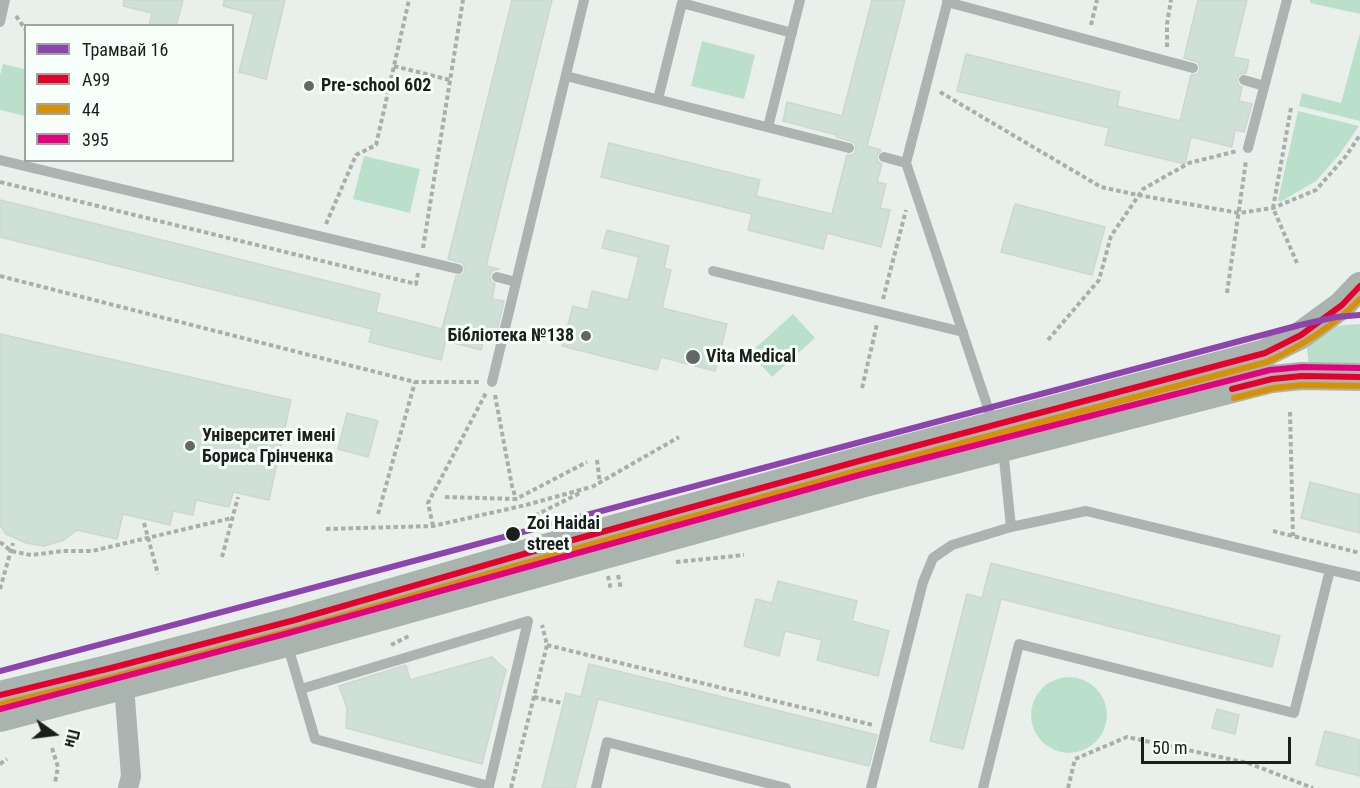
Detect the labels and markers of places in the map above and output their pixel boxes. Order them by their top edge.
place label: Pre-school 602 [321,75,431,97]
marker: Pre-school 602 [302,79,316,93]
place label: Бібліотека №138 [447,325,574,347]
marker: Бібліотека №138 [579,329,593,343]
place label: Vita Medical [706,346,796,368]
marker: Vita Medical [684,348,702,366]
place label: Університет імені Бориса Грінченка [202,425,336,468]
marker: Університет імені Бориса Грінченка [183,439,197,453]
place label: Zoi Haidai street [527,513,600,556]
marker: Zoi Haidai street [504,525,522,543]

